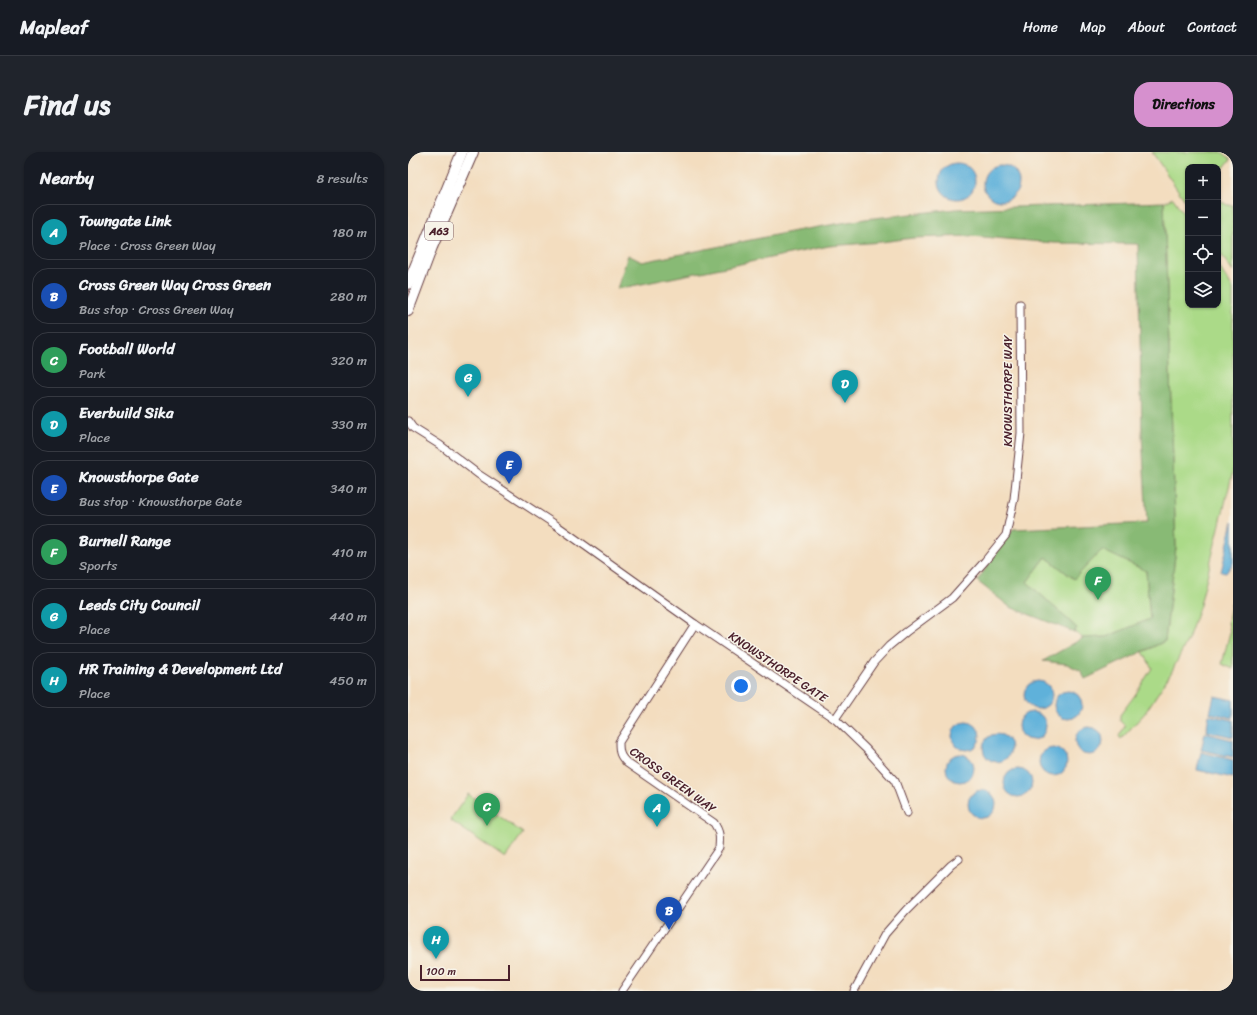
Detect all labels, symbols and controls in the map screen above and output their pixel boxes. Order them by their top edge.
text: Mapleaf [20,11,88,44]
text: Home [1023,15,1058,40]
text: Map [1080,15,1106,40]
text: About [1128,15,1165,40]
text: Contact [1187,15,1237,40]
text: Find us [24,80,111,129]
button: Directions [1134,82,1233,127]
text: Nearby [40,163,94,193]
map controls [1185,164,1221,308]
button: + [1185,164,1221,200]
text: 8 results [316,167,368,190]
button: − [1185,200,1221,236]
text: Towngate Link [79,208,172,234]
text: A [50,221,58,244]
text: 180 m [332,221,367,244]
road number: A63 [425,222,453,240]
text: Place · Cross Green Way [79,234,216,257]
button: locate [1185,236,1221,272]
text: Cross Green Way Cross Green [79,272,271,298]
button: layers [1185,272,1221,308]
text: B [50,285,58,308]
text: 280 m [330,285,367,308]
text: Bus stop · Cross Green Way [79,298,234,321]
street label: KNOWSTHORPE WAY [997,334,1019,447]
text: Football World [79,336,174,362]
text: C [50,349,58,372]
text: 320 m [331,349,367,372]
text: Park [79,362,106,385]
pin: G [455,364,481,397]
pin: D [832,370,858,403]
text: Everbuild Sika [79,400,174,426]
text: D [50,413,58,436]
text: 330 m [331,413,367,436]
text: Place [79,426,110,449]
pin: E [496,451,522,484]
text: Knowsthorpe Gate [79,464,199,490]
text: E [50,477,58,500]
text: 340 m [330,477,367,500]
text: Bus stop · Knowsthorpe Gate [79,490,242,513]
text: Burnell Range [79,528,171,554]
text: F [50,541,58,564]
text: 410 m [332,541,367,564]
text: Sports [79,554,117,577]
pin: F [1085,567,1111,600]
text: Leeds City Council [79,592,200,618]
text: G [50,605,58,628]
text: 440 m [329,605,367,628]
text: Place [79,618,110,641]
street label: KNOWSTHORPE GATE [724,625,833,709]
text: HR Training & Development Ltd [79,656,282,682]
text: H [49,669,59,692]
text: 450 m [329,669,367,692]
your location [731,676,751,696]
text: Place [79,682,110,705]
street label: CROSS GREEN WAY [627,744,719,816]
pin: C [474,793,500,826]
pin: A [644,794,670,827]
pin: B [656,897,682,930]
pin: H [423,926,449,959]
text: 100 m [426,962,456,981]
scale bar [420,963,510,982]

